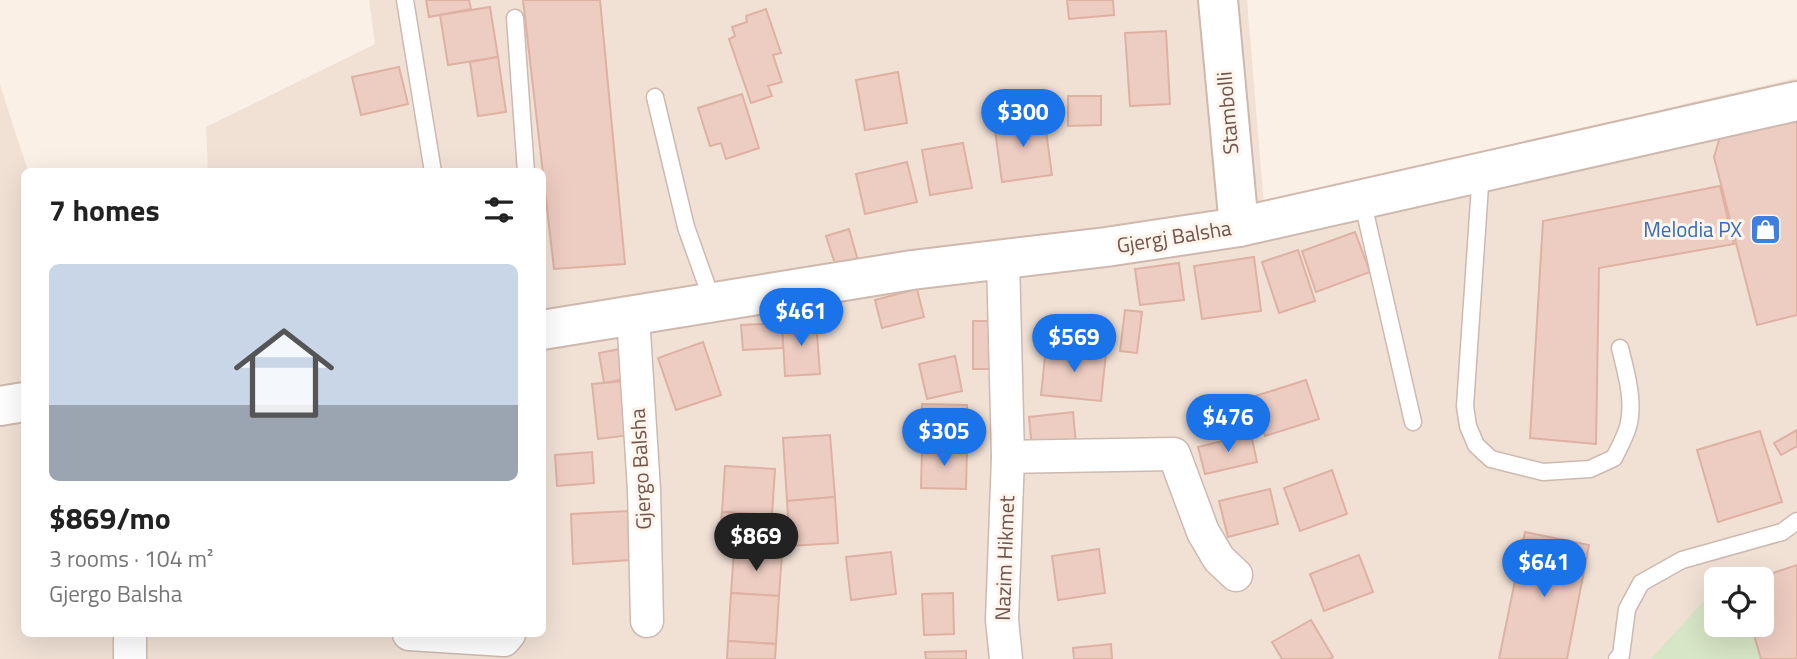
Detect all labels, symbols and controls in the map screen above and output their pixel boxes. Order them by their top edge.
street label: Stambolli [1207,70,1247,156]
pin: $300 [982,90,1064,149]
text: $300 [997,94,1049,129]
text: 7 homes [49,187,160,233]
icon: filters [480,191,518,229]
street label: Gjergj Balsha [1114,211,1234,261]
place label: Melodia PX [1643,213,1742,245]
shop icon: Melodia PX [1748,213,1782,247]
pin: $461 [760,288,842,348]
text: $461 [775,293,827,328]
icon: home [221,310,347,436]
pin: $569 [1033,314,1115,374]
text: $569 [1048,319,1100,354]
pin: $476 [1187,394,1269,454]
text: $476 [1202,399,1254,434]
street label: Gjergo Balsha [621,407,659,531]
pin: $305 [903,408,985,468]
text: $305 [918,413,970,448]
street label: Nazim Hikmet [986,494,1022,621]
text: $869/mo [49,495,171,541]
pin: $869 [715,514,797,573]
text: $869 [730,518,782,553]
pin: $641 [1503,540,1585,599]
text: 3 rooms · 104 m² [49,541,213,576]
text: $641 [1518,544,1570,579]
map controls [1704,567,1774,637]
button: locate [1704,567,1774,637]
text: Gjergo Balsha [49,576,182,611]

